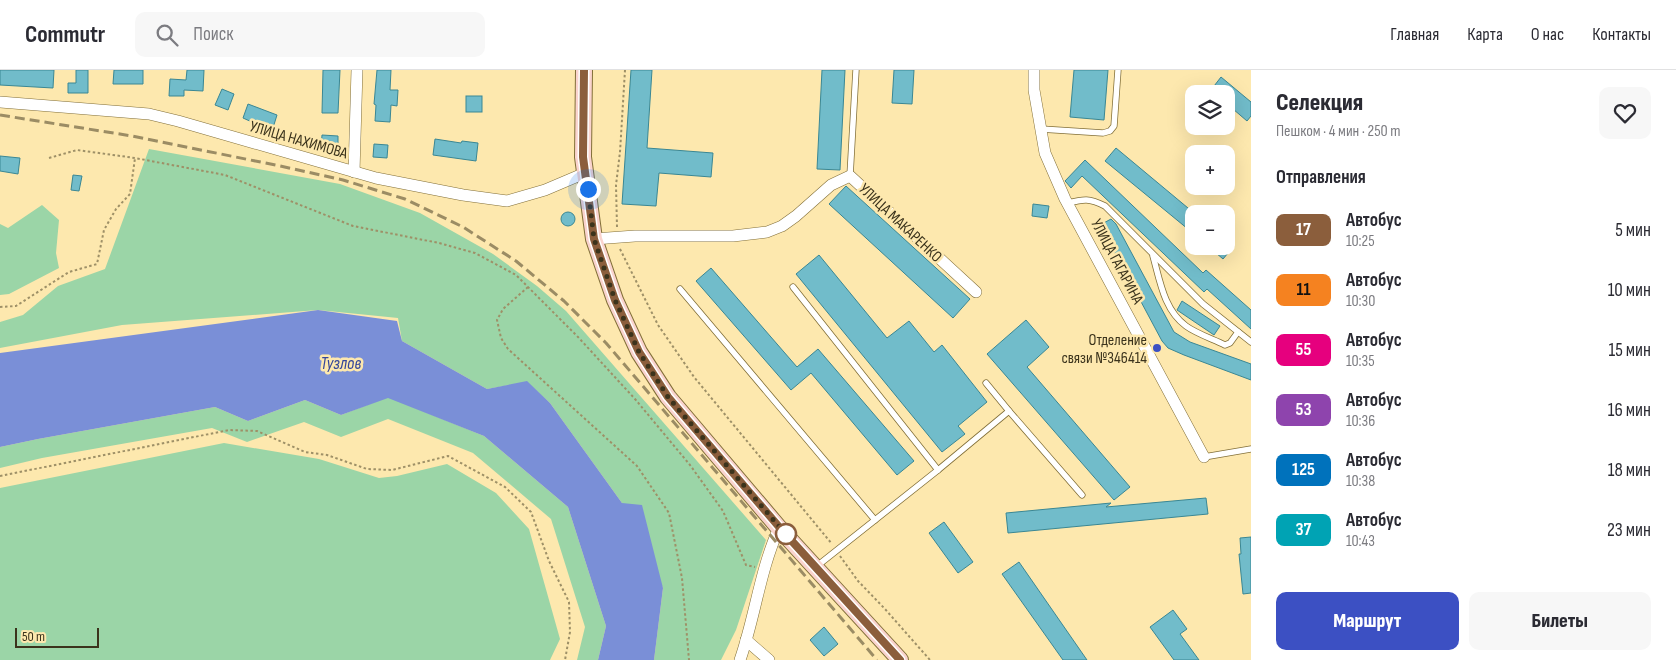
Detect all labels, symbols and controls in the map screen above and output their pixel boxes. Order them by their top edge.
search box [135,12,485,57]
text: Commutr [25,20,105,49]
icon: search [153,21,181,49]
text: Поиск [193,23,233,46]
text: Главная [1390,24,1439,45]
text: Карта [1467,24,1503,45]
text: О нас [1531,24,1564,45]
text: Контакты [1592,24,1651,45]
map controls [1185,85,1235,255]
button: layers [1185,85,1235,135]
button: heart [1599,87,1651,139]
text: Селекция [1276,88,1363,117]
street label: УЛИЦА НАХИМОВА [247,117,350,164]
text: Пешком · 4 мин · 250 m [1276,122,1401,141]
button: + [1185,145,1235,195]
text: Отправления [1276,166,1366,189]
your location [576,177,601,202]
street label: УЛИЦА МАКАРЕНКО [854,180,946,266]
button: − [1185,205,1235,255]
text: Автобус [1346,209,1402,232]
street label: УЛИЦА ГАГАРИНА [1086,216,1147,308]
text: 17 [1296,219,1311,240]
text: 5 мин [1615,219,1651,242]
text: 10:25 [1346,232,1375,251]
text: Автобус [1346,269,1402,292]
text: 11 [1296,279,1311,300]
text: 10 мин [1608,279,1651,302]
text: 10:30 [1346,292,1375,311]
text: Автобус [1346,329,1402,352]
place label: Отделение связи №346414 [1061,331,1147,368]
text: 55 [1296,339,1311,360]
text: 15 мин [1609,339,1651,362]
marker: Отделение связи №346414 [1151,342,1163,354]
text: 10:35 [1346,352,1375,371]
water label: Тузлов [320,353,362,374]
text: Автобус [1346,389,1402,412]
text: 53 [1296,399,1311,420]
text: 16 мин [1608,399,1651,422]
text: 10:36 [1346,412,1375,431]
text: Автобус [1346,449,1402,472]
text: 125 [1292,459,1315,480]
text: 18 мин [1608,459,1651,482]
text: 10:38 [1346,472,1375,491]
text: Автобус [1346,509,1402,532]
text: 37 [1296,519,1311,540]
text: 23 мин [1607,519,1651,542]
unlabelled marker [775,523,797,545]
text: 10:43 [1346,532,1375,551]
button: Маршрут [1276,592,1459,650]
button: Билеты [1469,592,1651,650]
scale bar [15,625,99,648]
text: 50 m [22,628,45,645]

